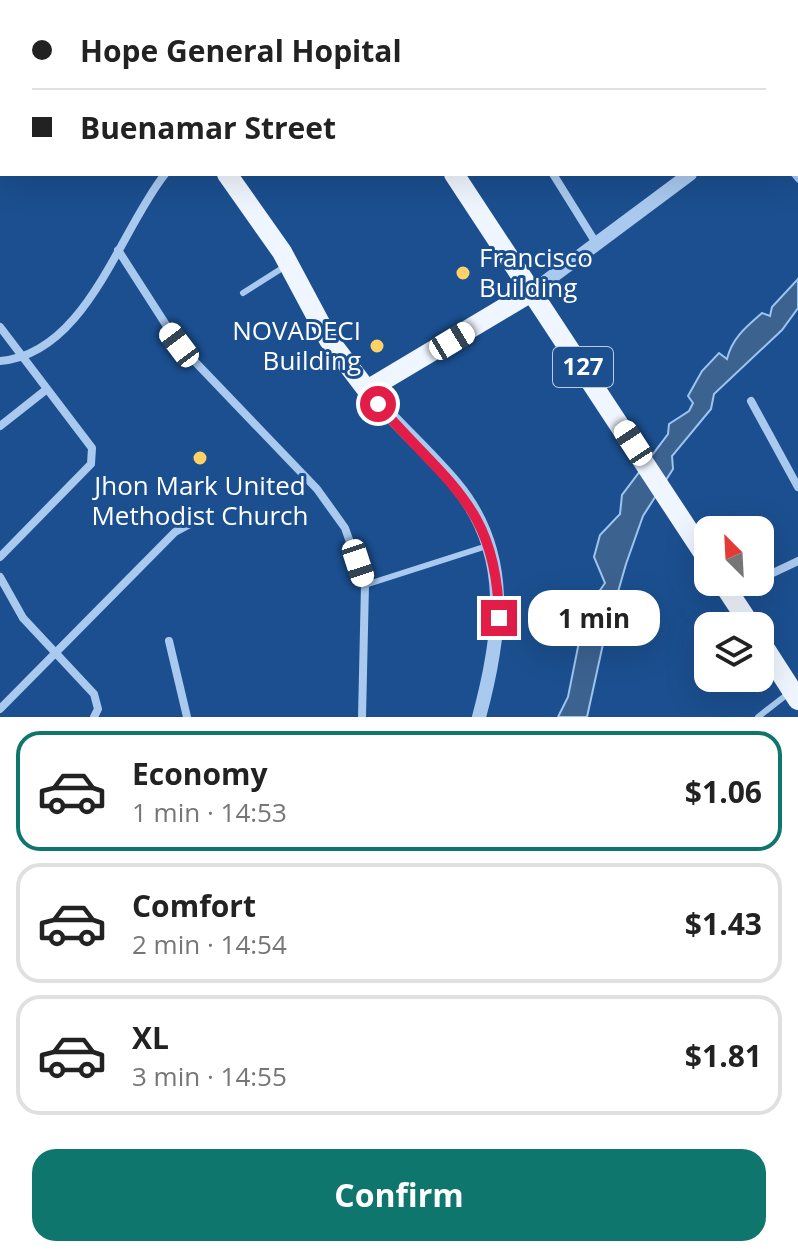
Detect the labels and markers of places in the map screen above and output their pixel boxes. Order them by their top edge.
place label: Francisco Building [479,239,593,305]
marker: Francisco Building [454,264,472,282]
place label: NOVADECI Building [232,312,361,378]
marker: NOVADECI Building [368,337,386,355]
marker: Jhon Mark United Methodist Church [191,449,209,467]
place label: Jhon Mark United Methodist Church [91,467,309,533]

